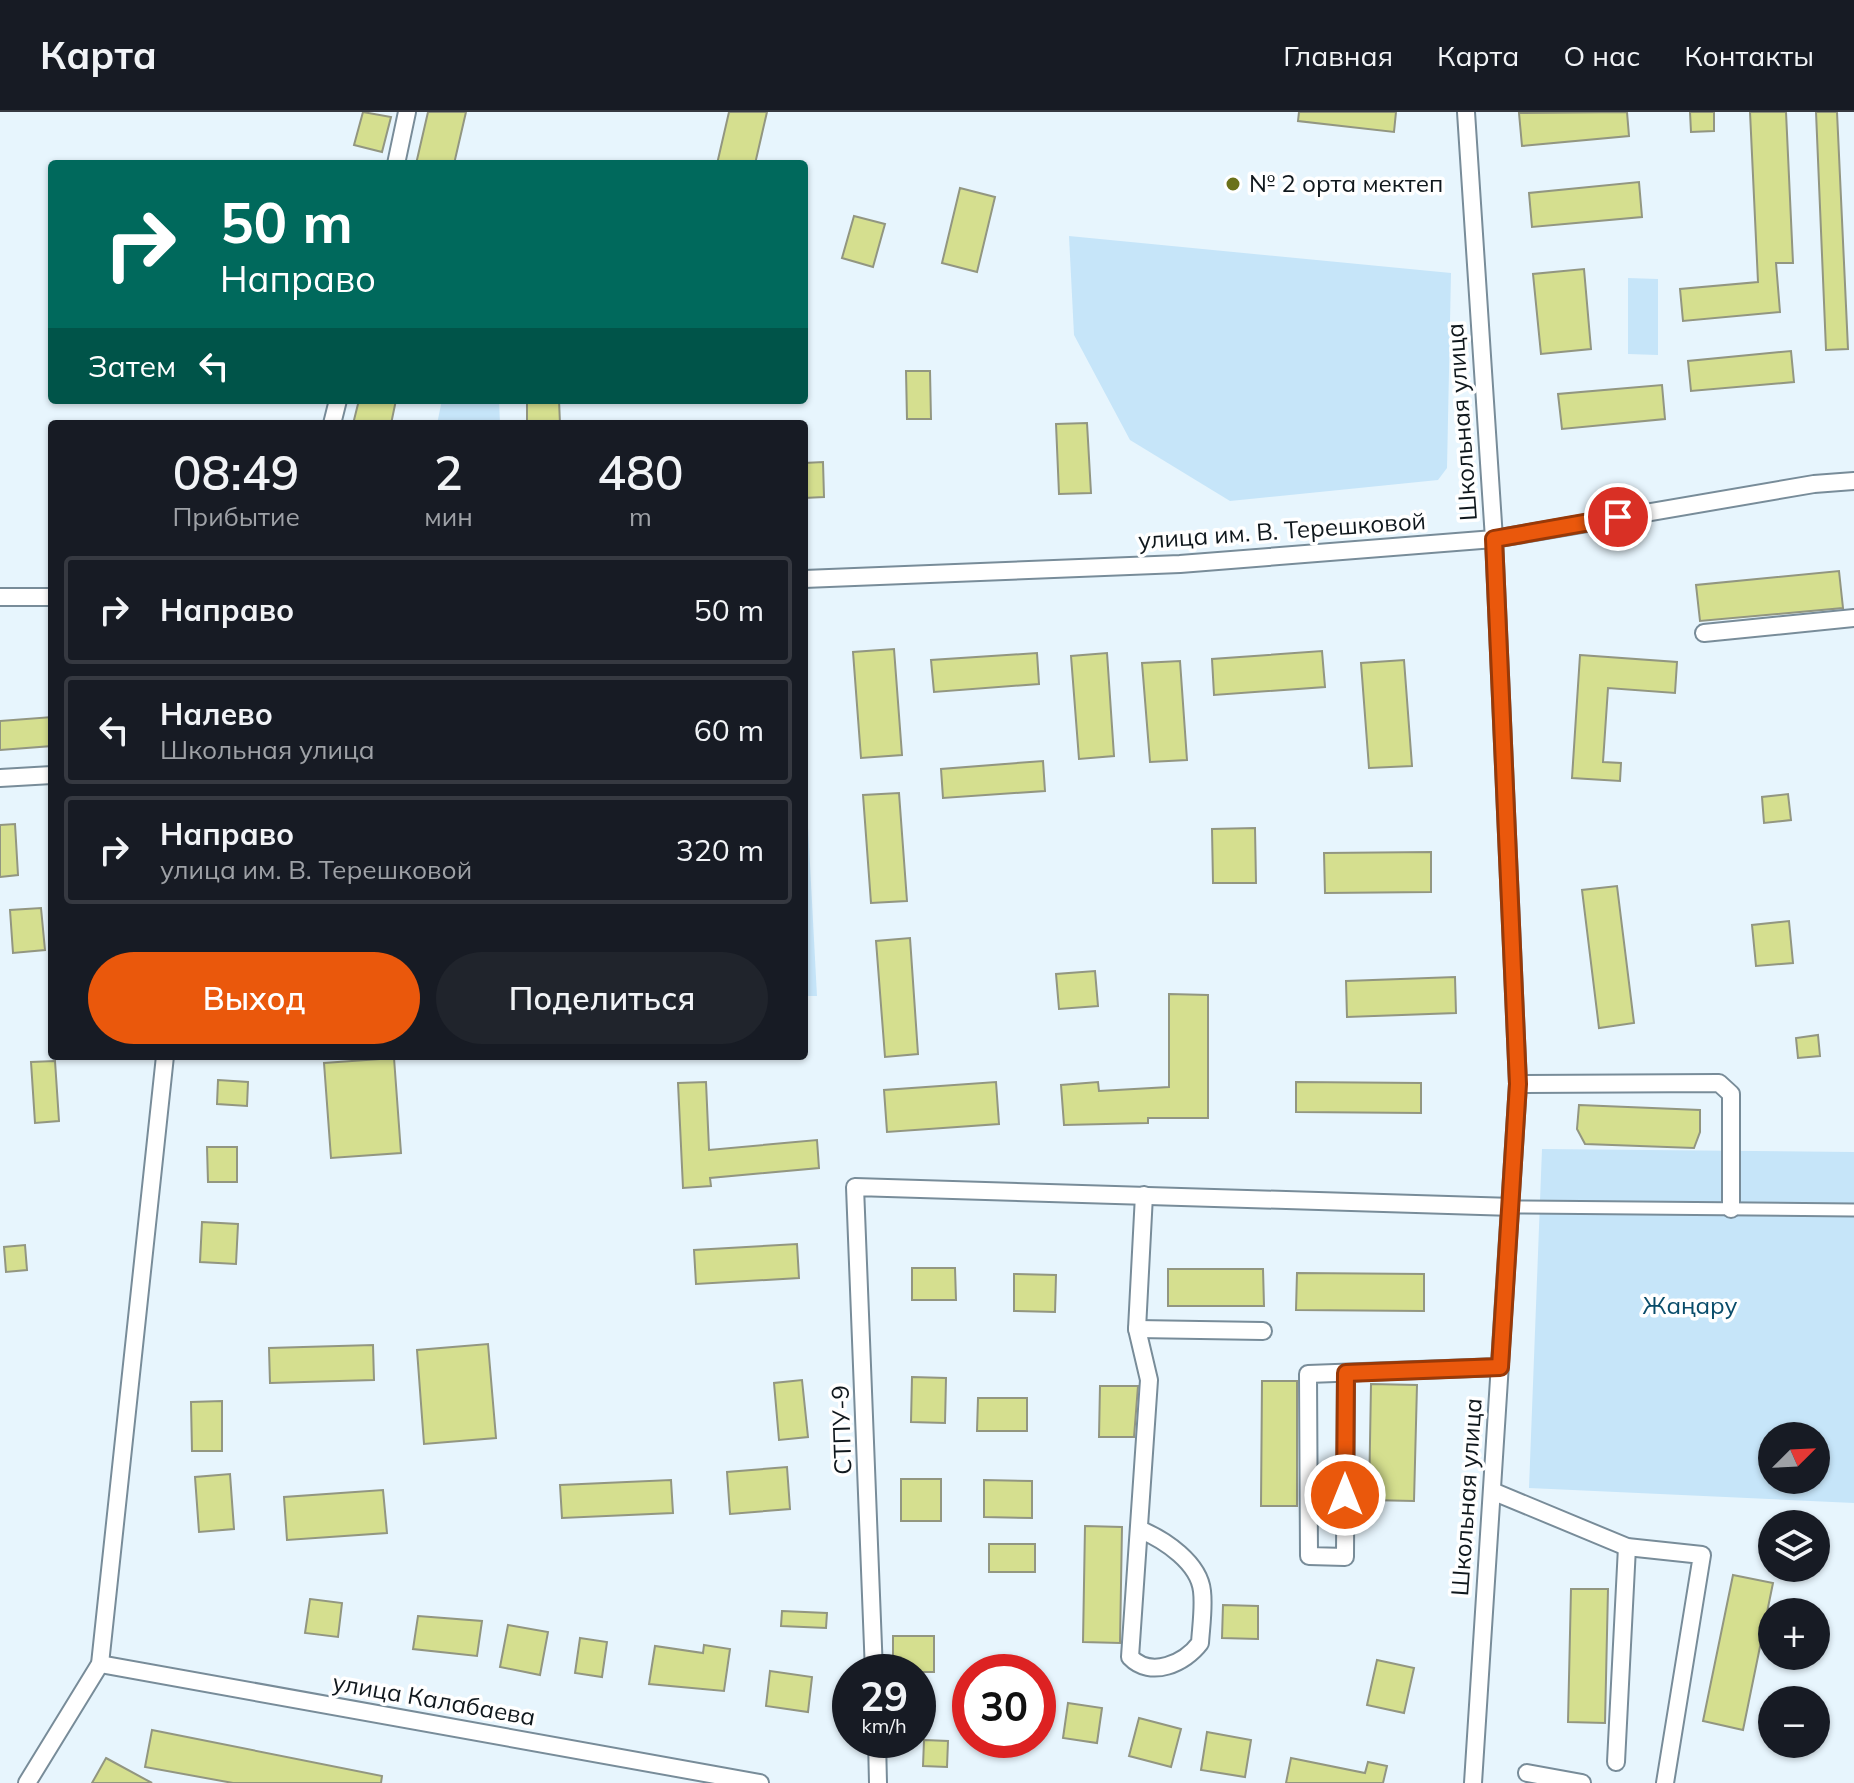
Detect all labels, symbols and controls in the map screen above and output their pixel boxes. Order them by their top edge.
text: Карта [40,31,157,79]
text: Главная [1283,38,1393,73]
text: Карта [1437,38,1519,73]
text: О нас [1563,38,1640,73]
text: Контакты [1684,38,1814,73]
place label: № 2 орта мектеп [1249,168,1443,198]
marker: № 2 орта мектеп [1224,175,1242,193]
text: 50 m [220,187,353,257]
icon: right [88,192,192,296]
text: Направо [220,256,376,301]
street label: Школьная улица [1439,322,1483,522]
icon: left [192,344,236,388]
text: Затем [88,347,176,385]
text: 08:49 [173,442,299,502]
text: 2 [434,442,463,502]
text: 480 [597,442,684,502]
pin [1584,483,1652,551]
icon: arrive [1596,495,1640,539]
text: Прибытие [172,500,300,533]
text: мин [424,500,473,533]
text: m [629,500,652,533]
street label: улица им. В. Терешковой [1137,505,1427,555]
icon: right [92,588,136,632]
text: Направо [160,591,294,629]
text: 50 m [694,591,764,629]
text: Налево [160,695,273,733]
icon: left [92,708,136,752]
text: 60 m [694,711,764,749]
text: Школьная улица [160,733,375,766]
text: Направо [160,815,294,853]
icon: right [92,828,136,872]
text: 320 m [676,831,764,869]
text: улица им. В. Терешковой [160,853,472,886]
button: Выход [88,952,420,1044]
button: Поделиться [436,952,768,1044]
park label: Жаңару [1642,1290,1738,1320]
street label: СТПУ-9 [824,1385,858,1475]
street label: Школьная улица [1444,1397,1488,1597]
north arrow [1758,1422,1830,1494]
map controls [1758,1422,1830,1758]
position arrow [1303,1453,1387,1537]
button: layers [1758,1510,1830,1582]
button: + [1758,1598,1830,1670]
speed limit sign: 30 [952,1654,1056,1758]
street label: улица Калабаева [330,1666,538,1732]
text: 29 [860,1671,908,1721]
button: − [1758,1686,1830,1758]
text: km/h [861,1713,907,1738]

